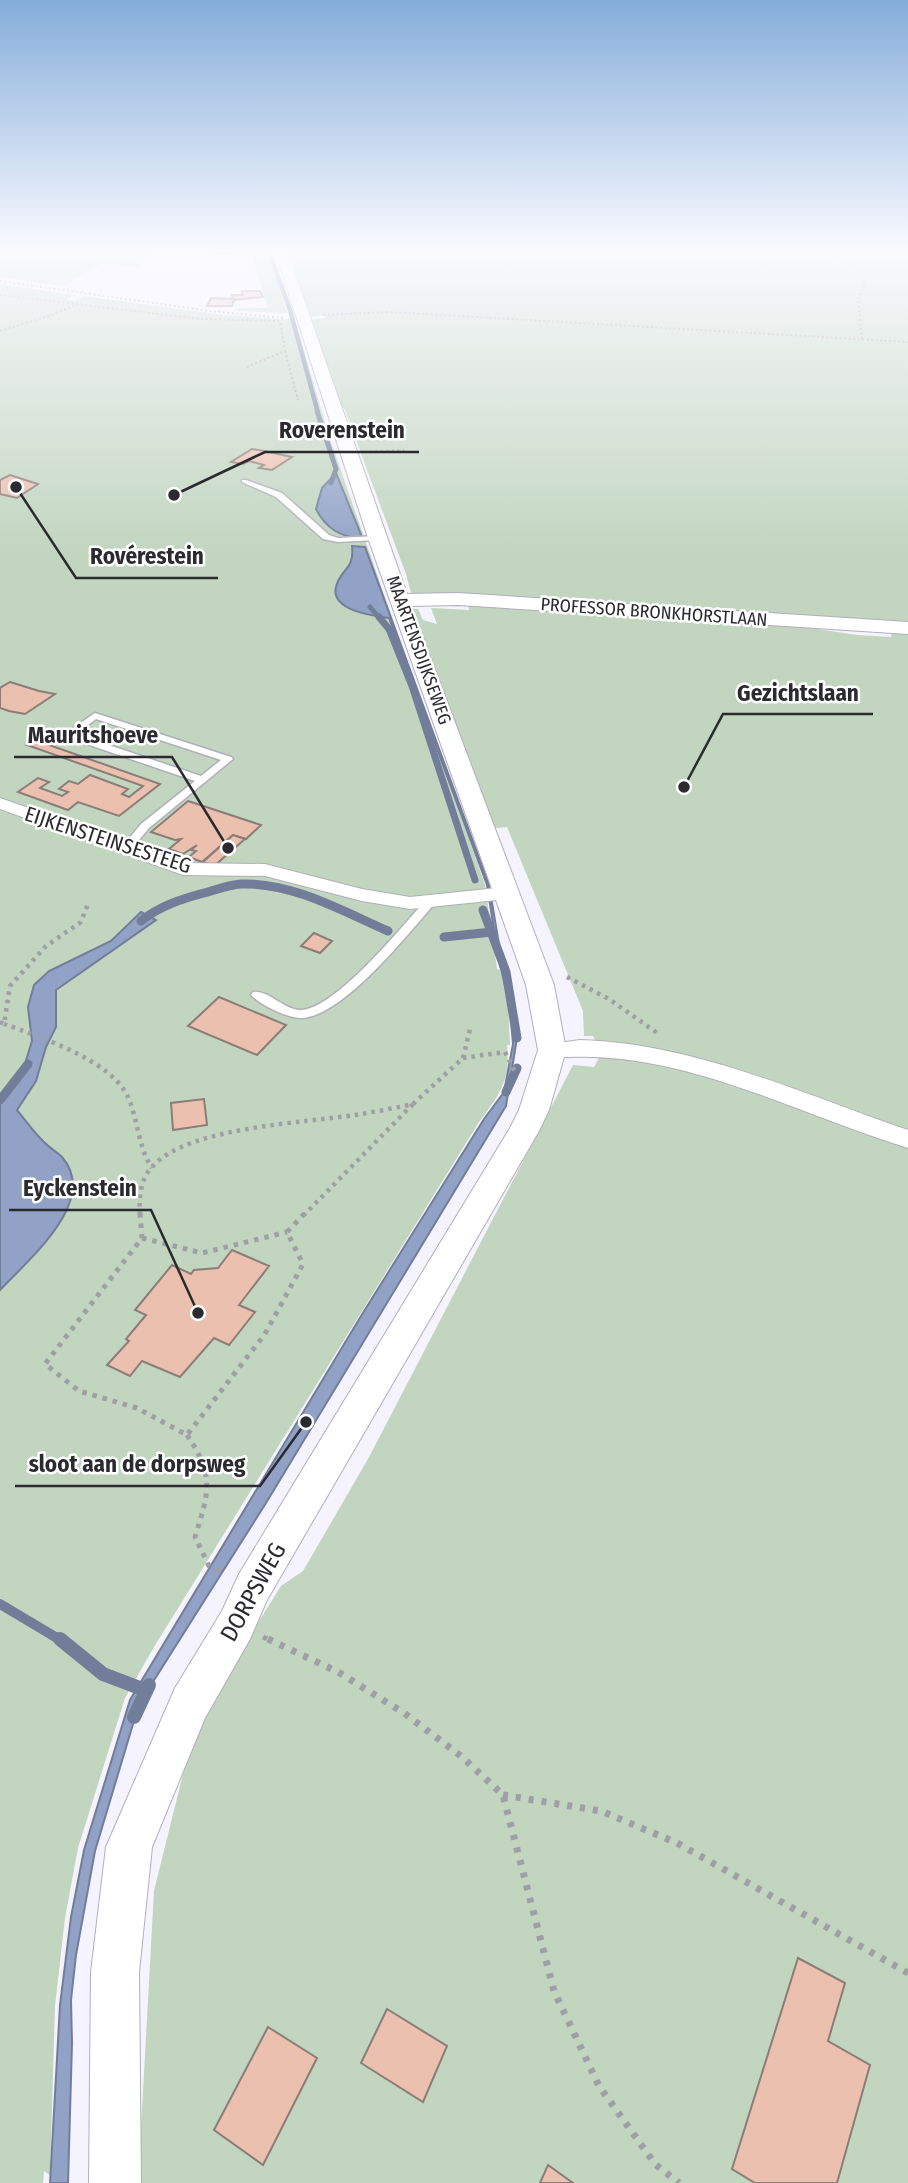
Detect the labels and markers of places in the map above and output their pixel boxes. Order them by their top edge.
callout: Roverenstein [265,408,419,452]
callout: Rovérestein [76,534,218,578]
callout: Gezichtslaan [723,670,873,714]
callout: Mauritshoeve [14,713,172,757]
callout: Eyckenstein [9,1166,151,1210]
callout: sloot aan de dorpsweg [15,1442,260,1486]

